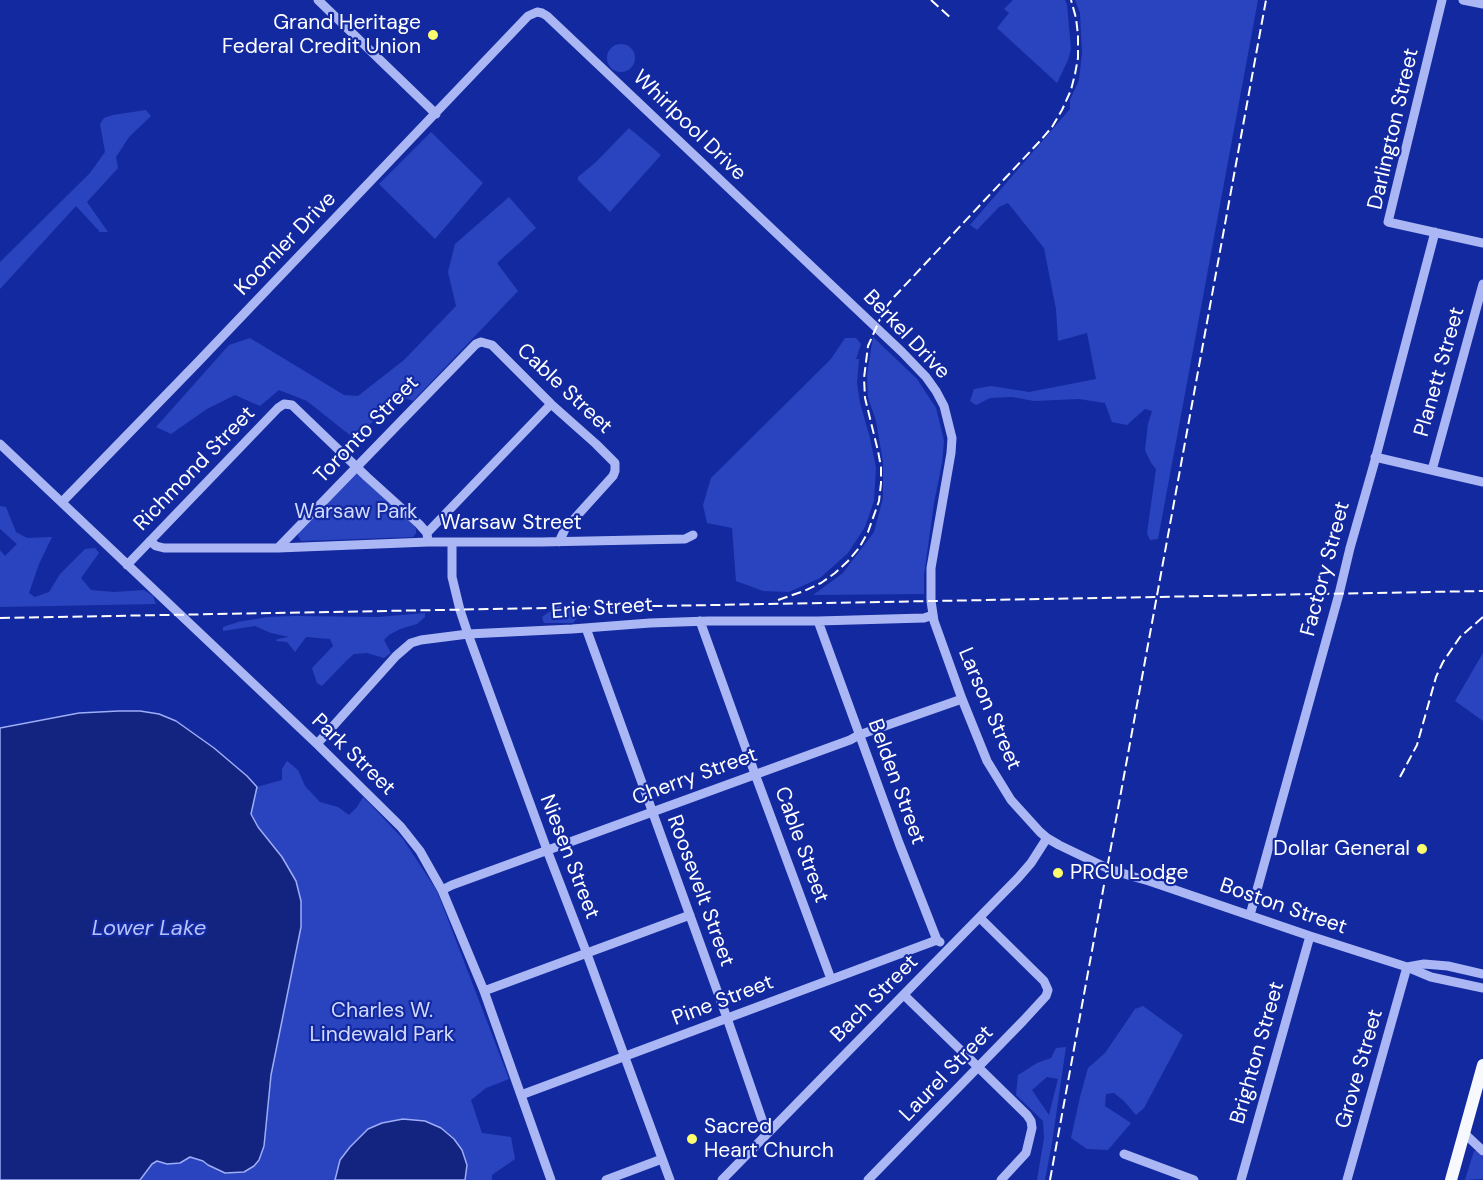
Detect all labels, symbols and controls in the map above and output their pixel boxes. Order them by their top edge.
place label: Grand Heritage Federal Credit Union [222,10,421,60]
marker: Grand Heritage Federal Credit Union [426,28,440,42]
street label: Darlington Street [1363,46,1425,212]
street label: Whirlpool Drive [627,66,751,186]
street label: Koomler Drive [230,187,342,301]
street label: Berkel Drive [857,285,955,385]
street label: Planett Street [1409,304,1471,440]
street label: Cable Street [511,338,617,440]
street label: Toronto Street [309,371,425,489]
street label: Richmond Street [129,402,261,536]
park label: Warsaw Park [294,499,418,525]
street label: Factory Street [1296,499,1356,639]
street label: Warsaw Street [440,510,582,536]
street label: Erie Street [550,593,654,625]
street label: Larson Street [952,644,1026,774]
street label: Park Street [306,709,400,801]
street label: Belden Street [862,716,930,848]
street label: Cherry Street [629,743,761,811]
street label: Cable Street [768,784,834,906]
street label: Niesen Street [534,791,604,923]
street label: Roosevelt Street [661,812,739,970]
place label: Dollar General [1273,836,1410,862]
marker: Dollar General [1415,842,1429,856]
place label: PRCU Lodge [1070,860,1189,886]
marker: PRCU Lodge [1051,866,1065,880]
street label: Boston Street [1216,873,1350,941]
water label: Lower Lake [92,916,206,942]
street label: Bach Street [826,950,924,1048]
street label: Pine Street [669,970,777,1032]
street label: Brighton Street [1226,979,1290,1127]
park label: Charles W. Lindewald Park [310,998,454,1048]
street label: Grove Street [1331,1007,1389,1131]
street label: Laurel Street [895,1021,999,1127]
place label: Sacred Heart Church [704,1114,834,1164]
marker: Sacred Heart Church [685,1132,699,1146]

